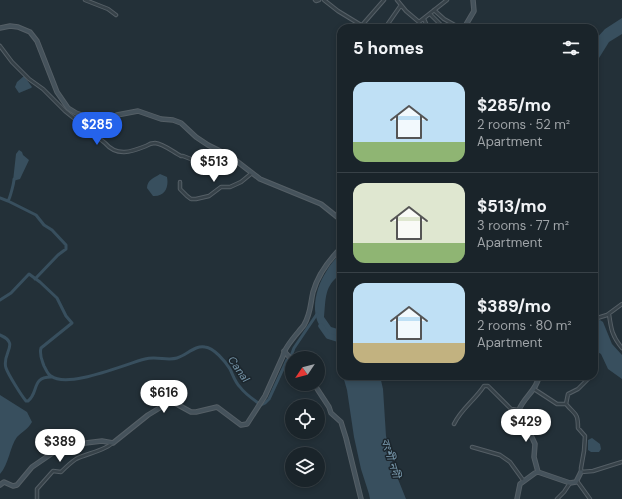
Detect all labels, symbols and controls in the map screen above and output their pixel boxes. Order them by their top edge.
text: 5 homes [353,37,424,59]
icon: filters [560,37,582,59]
text: $285/mo [477,94,551,116]
icon: home [385,98,433,146]
pin: $285 [73,112,121,146]
text: $285 [81,116,113,133]
text: 2 rooms · 52 m² [477,116,570,133]
text: Apartment [477,133,542,150]
pin: $513 [190,149,238,183]
text: $513 [200,153,228,170]
text: $513/mo [477,195,547,217]
icon: home [385,199,433,247]
text: 3 rooms · 77 m² [477,217,569,234]
text: Apartment [477,234,542,251]
text: $389/mo [477,295,551,317]
icon: home [385,299,433,347]
text: 2 rooms · 80 m² [477,317,572,334]
text: Apartment [477,334,542,351]
north arrow [285,351,325,391]
map controls [285,351,325,487]
water label: Canal [225,353,253,385]
pin: $616 [140,380,188,414]
text: $616 [149,384,179,401]
button: locate [285,399,325,439]
pin: $429 [502,409,550,443]
text: $429 [510,413,542,430]
pin: $389 [36,429,84,463]
text: $389 [44,433,76,450]
water label: বংশী নদী [378,437,404,481]
button: layers [285,447,325,487]

